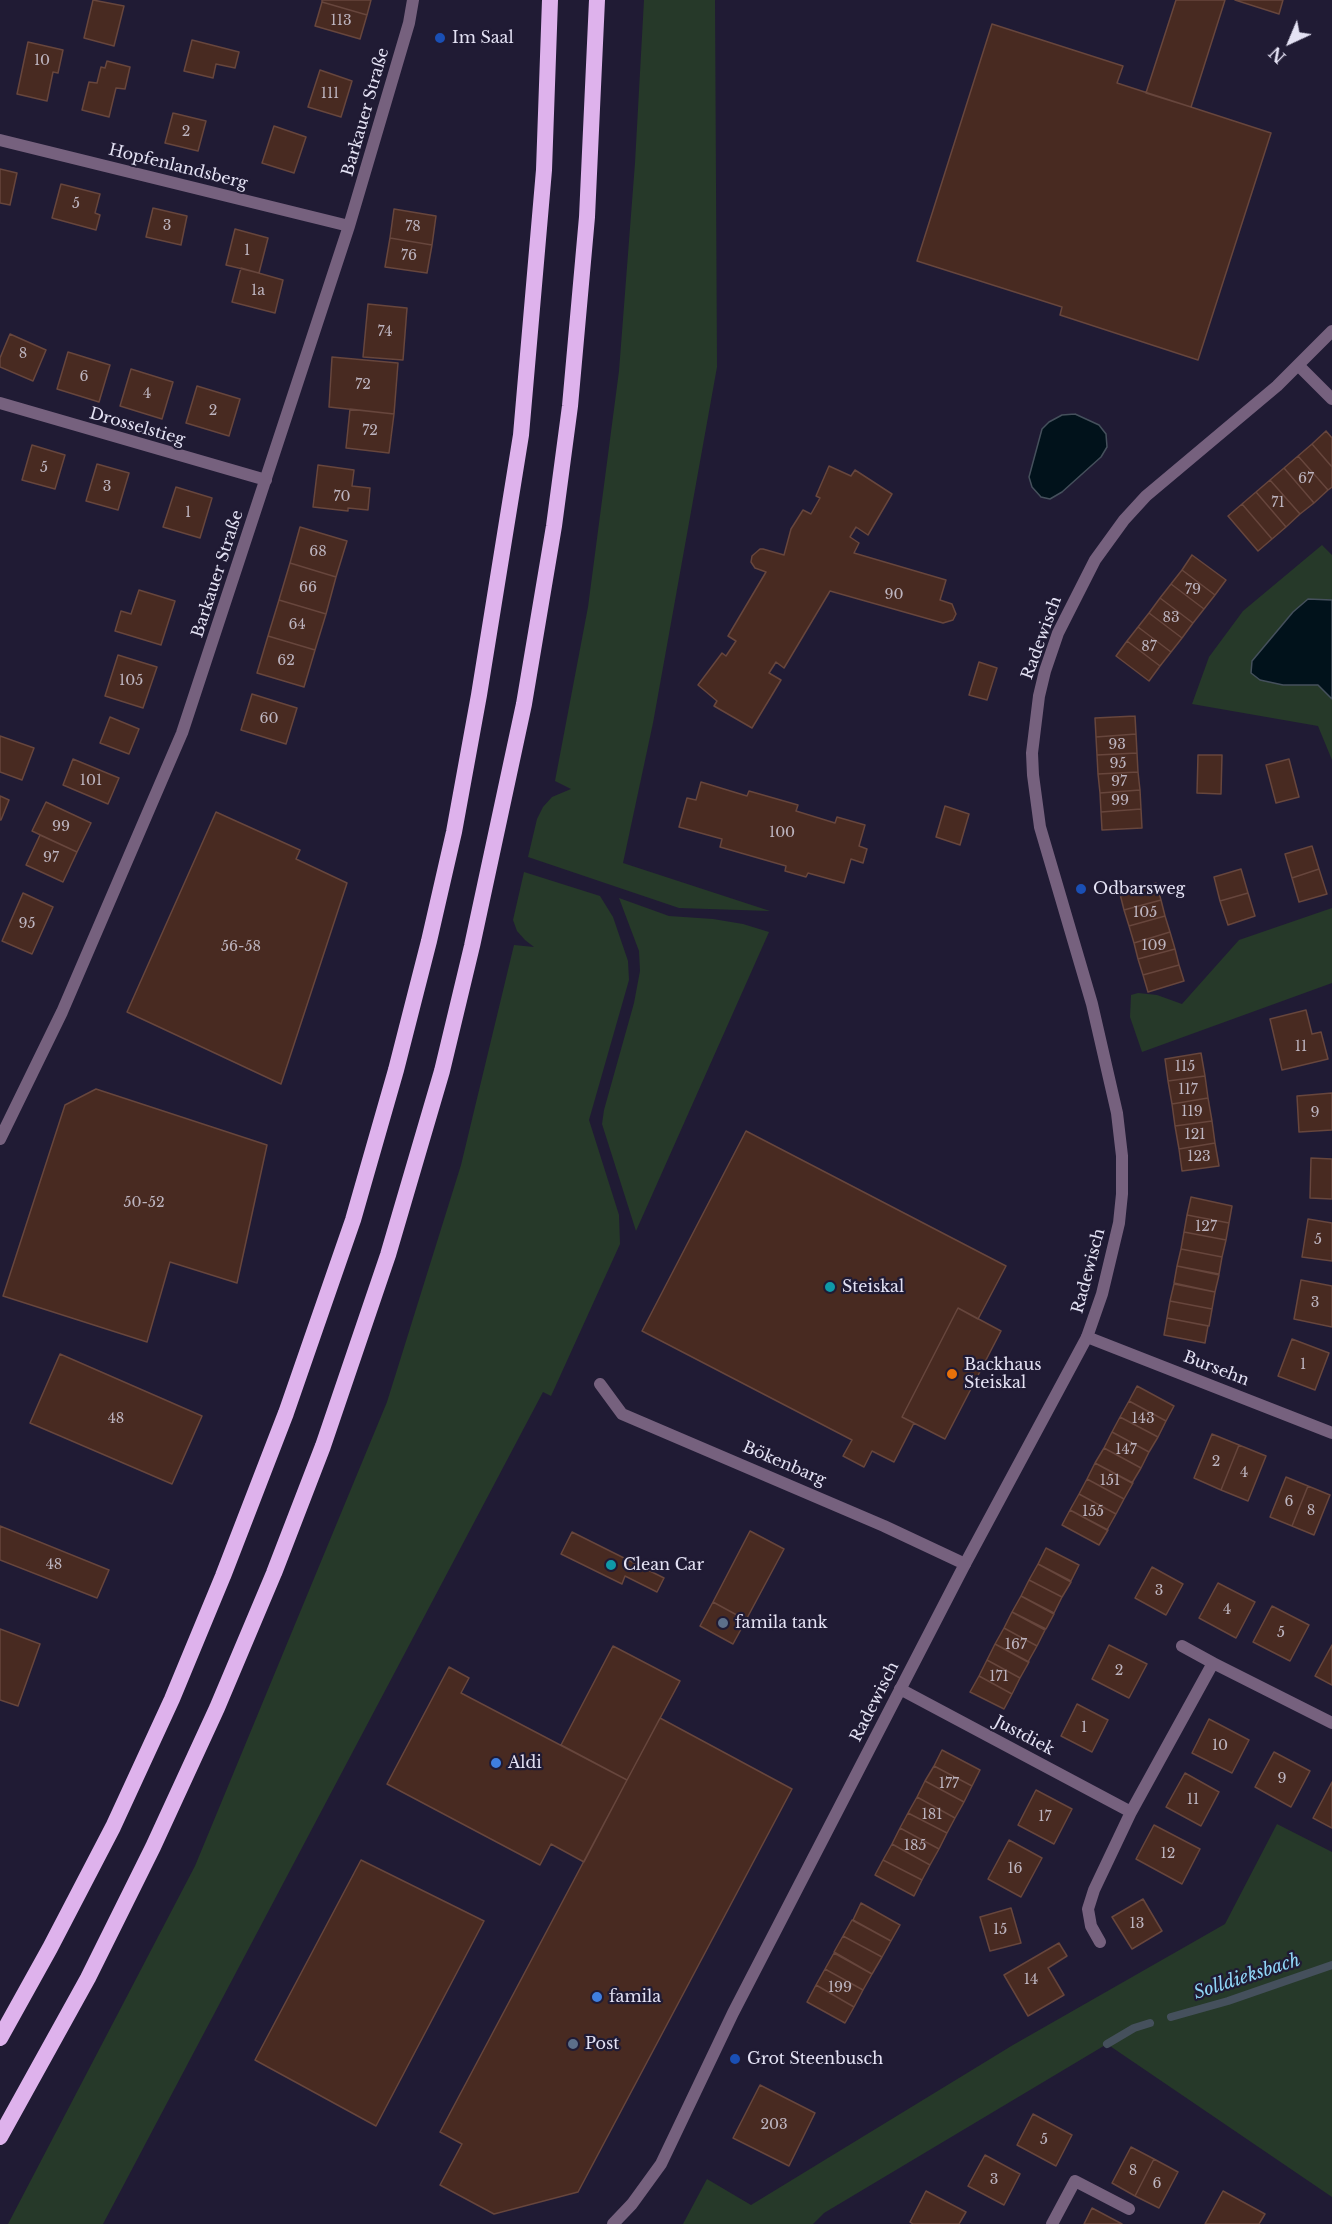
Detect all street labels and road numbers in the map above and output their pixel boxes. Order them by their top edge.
street label: Barkauer Straße [339,46,393,178]
street label: Hopfenlandsberg [107,140,249,194]
street label: Drosselstieg [87,404,187,450]
street label: Barkauer Straße [188,508,248,640]
street label: Radewisch [1018,594,1066,682]
street label: Radewisch [1068,1226,1110,1316]
street label: Bursehn [1180,1348,1252,1390]
street label: Bökenbarg [739,1438,829,1490]
street label: Radewisch [847,1659,903,1745]
street label: Justdiek [991,1712,1057,1760]

